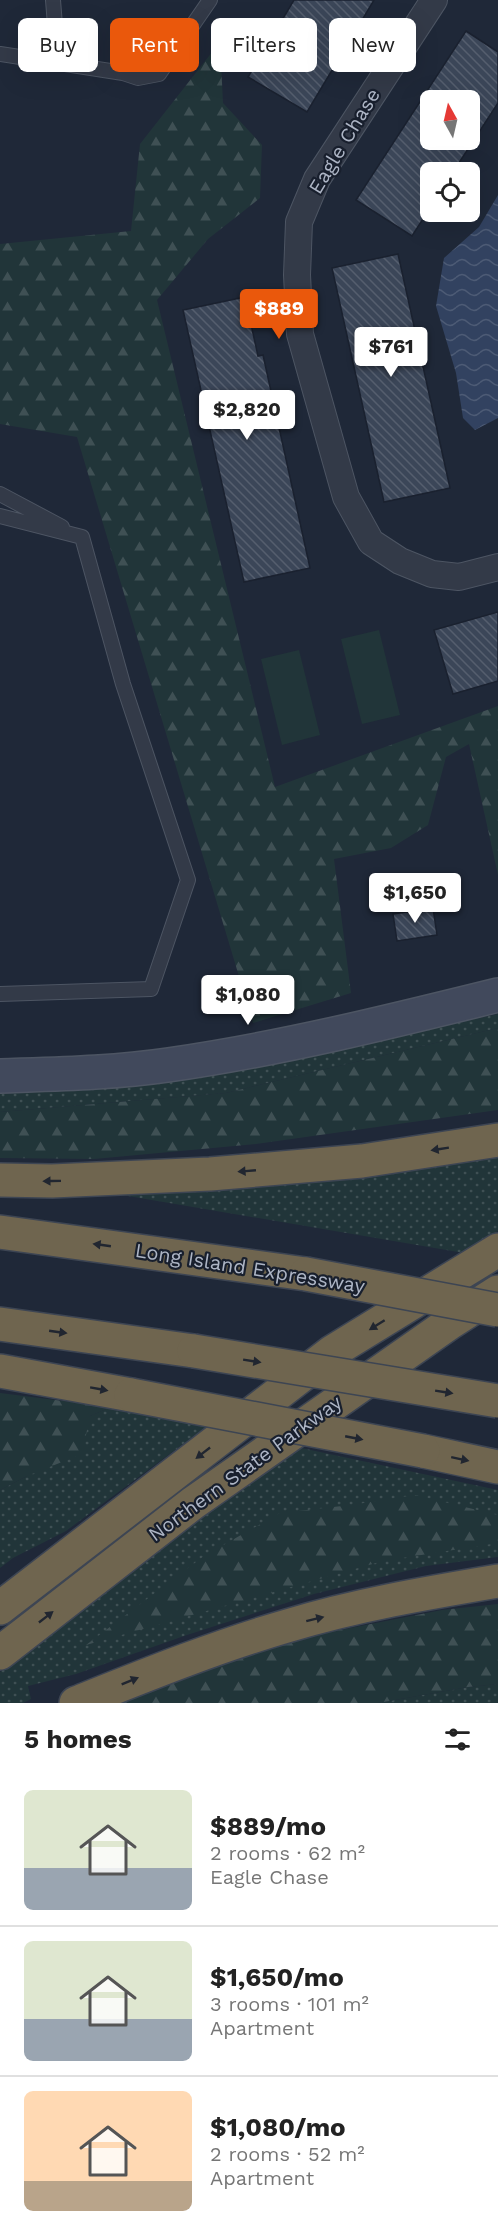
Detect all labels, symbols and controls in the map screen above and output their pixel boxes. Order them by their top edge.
chip: Buy [18,18,98,72]
chip: Rent [110,18,199,72]
chip: Filters [211,18,317,72]
chip: New [329,18,416,72]
street label: Eagle Chase [303,84,385,198]
north arrow [420,90,480,150]
map controls [420,90,480,222]
button: locate [420,162,480,222]
pin: $889 [243,289,315,340]
text: $889 [254,296,304,320]
pin: $761 [355,327,427,378]
text: $761 [368,334,414,358]
pin: $2,820 [198,390,296,441]
text: $2,820 [213,397,281,421]
pin: $1,650 [366,873,464,924]
text: $1,650 [383,880,447,904]
pin: $1,080 [199,975,297,1026]
text: $1,080 [215,982,281,1006]
one-way arrow [431,1144,450,1153]
one-way arrow [237,1166,256,1176]
one-way arrow [42,1176,61,1185]
street label: Long Island Expressway [133,1238,367,1298]
one-way arrow [93,1241,112,1250]
one-way arrow [369,1319,385,1330]
one-way arrow [49,1327,68,1336]
one-way arrow [243,1356,262,1365]
one-way arrow [90,1385,109,1394]
one-way arrow [435,1388,454,1397]
street label: Northern State Parkway [144,1389,347,1546]
one-way arrow [345,1434,364,1443]
one-way arrow [195,1446,211,1459]
one-way arrow [451,1455,470,1464]
one-way arrow [38,1610,54,1623]
one-way arrow [306,1613,324,1623]
one-way arrow [122,1676,140,1686]
icon: filters [441,1723,474,1756]
text: 5 homes [24,1724,132,1754]
text: $889/mo [210,1811,326,1841]
icon: home [72,1814,144,1886]
text: 2 rooms · 62 m² [210,1841,365,1865]
text: Eagle Chase [210,1865,329,1889]
text: $1,650/mo [210,1962,344,1992]
icon: home [72,1965,144,2037]
text: 3 rooms · 101 m² [210,1992,369,2016]
text: Apartment [210,2016,314,2040]
text: $1,080/mo [210,2112,346,2142]
icon: home [72,2115,144,2187]
text: 2 rooms · 52 m² [210,2142,365,2166]
text: Apartment [210,2166,314,2190]

